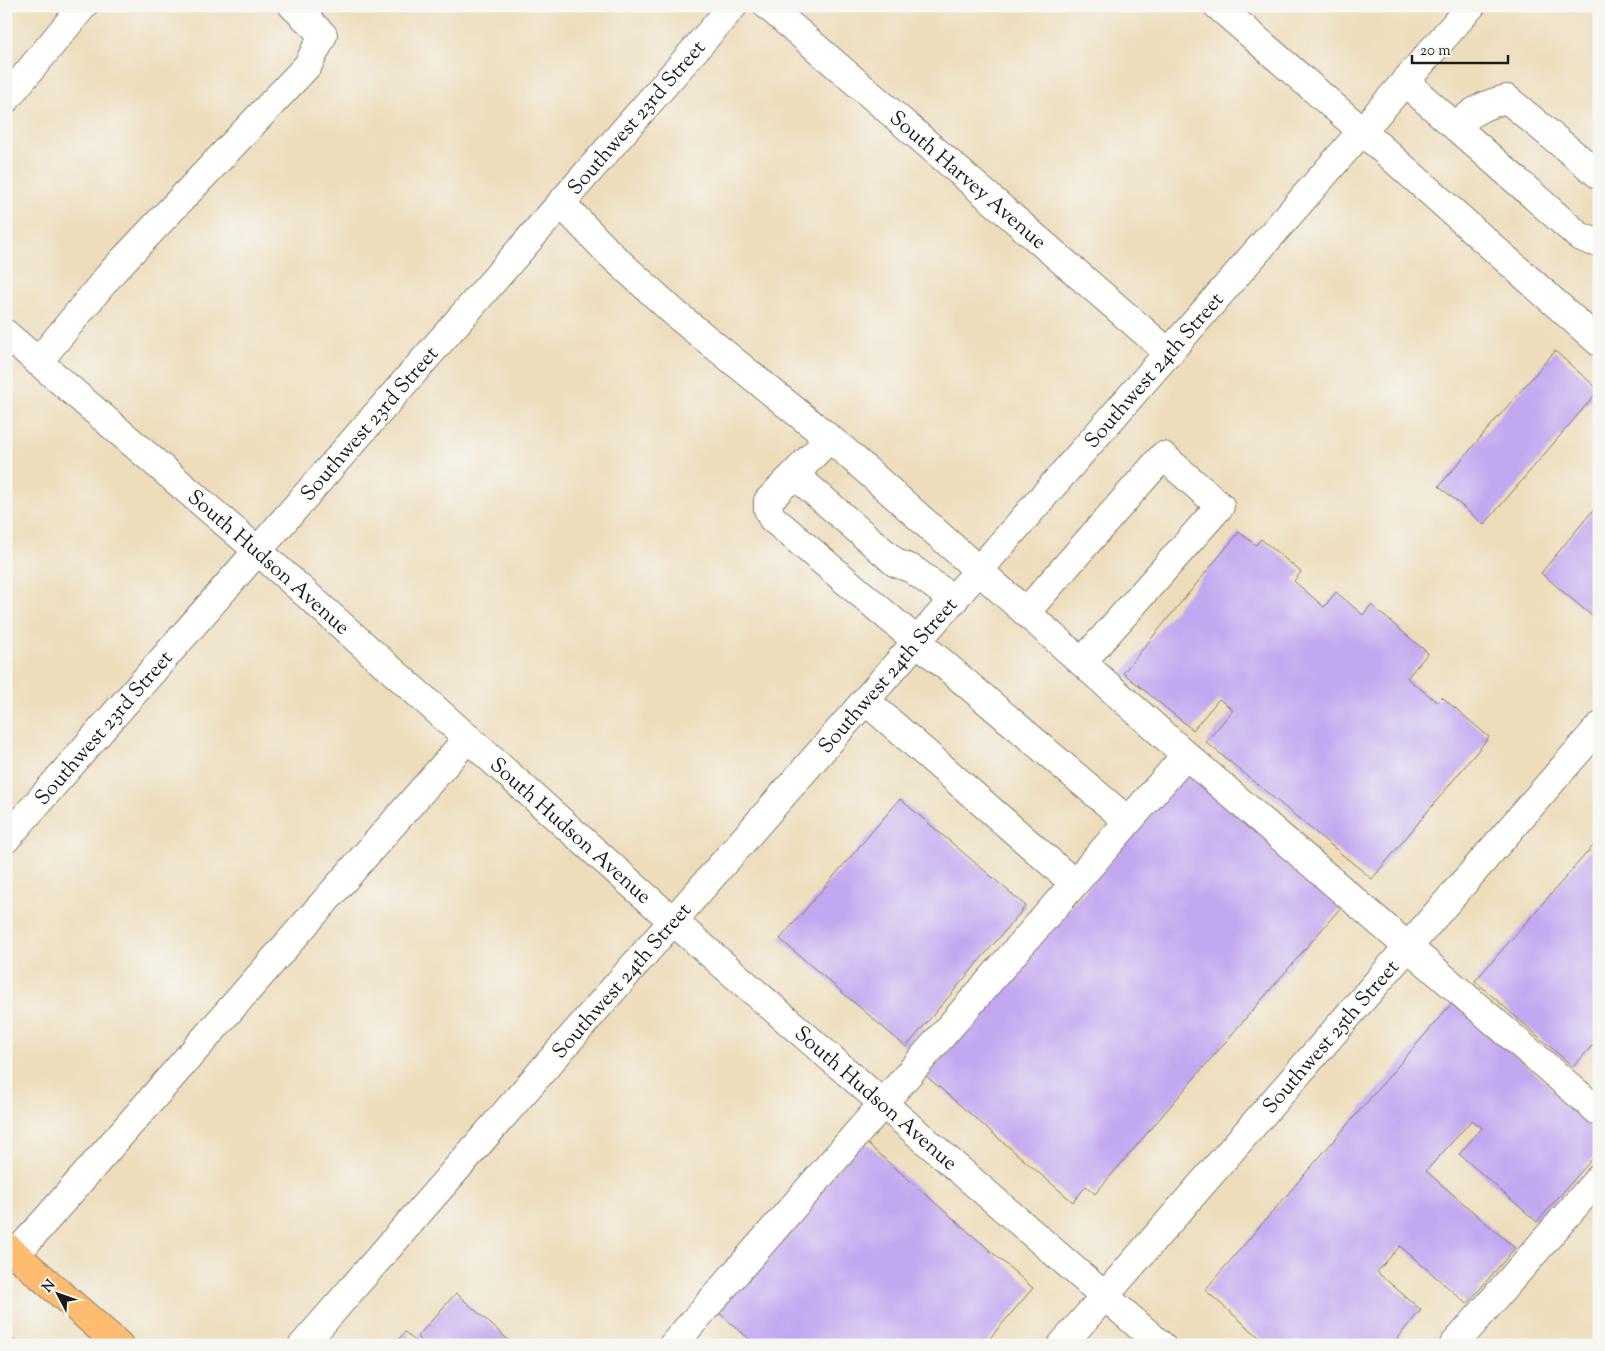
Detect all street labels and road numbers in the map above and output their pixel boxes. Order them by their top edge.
street label: Southwest 23rd Street [561,34,713,203]
street label: South Harvey Avenue [882,104,1052,257]
street label: Southwest 24th Street [1078,286,1232,456]
street label: Southwest 23rd Street [294,340,447,508]
street label: South Hudson Avenue [180,483,356,643]
street label: Southwest 24th Street [812,592,966,761]
street label: Southwest 23rd Street [29,645,181,813]
street label: South Hudson Avenue [482,751,657,912]
street label: Southwest 24th Street [546,897,699,1066]
street label: Southwest 25th Street [1256,954,1407,1121]
street label: South Hudson Avenue [787,1020,963,1179]

